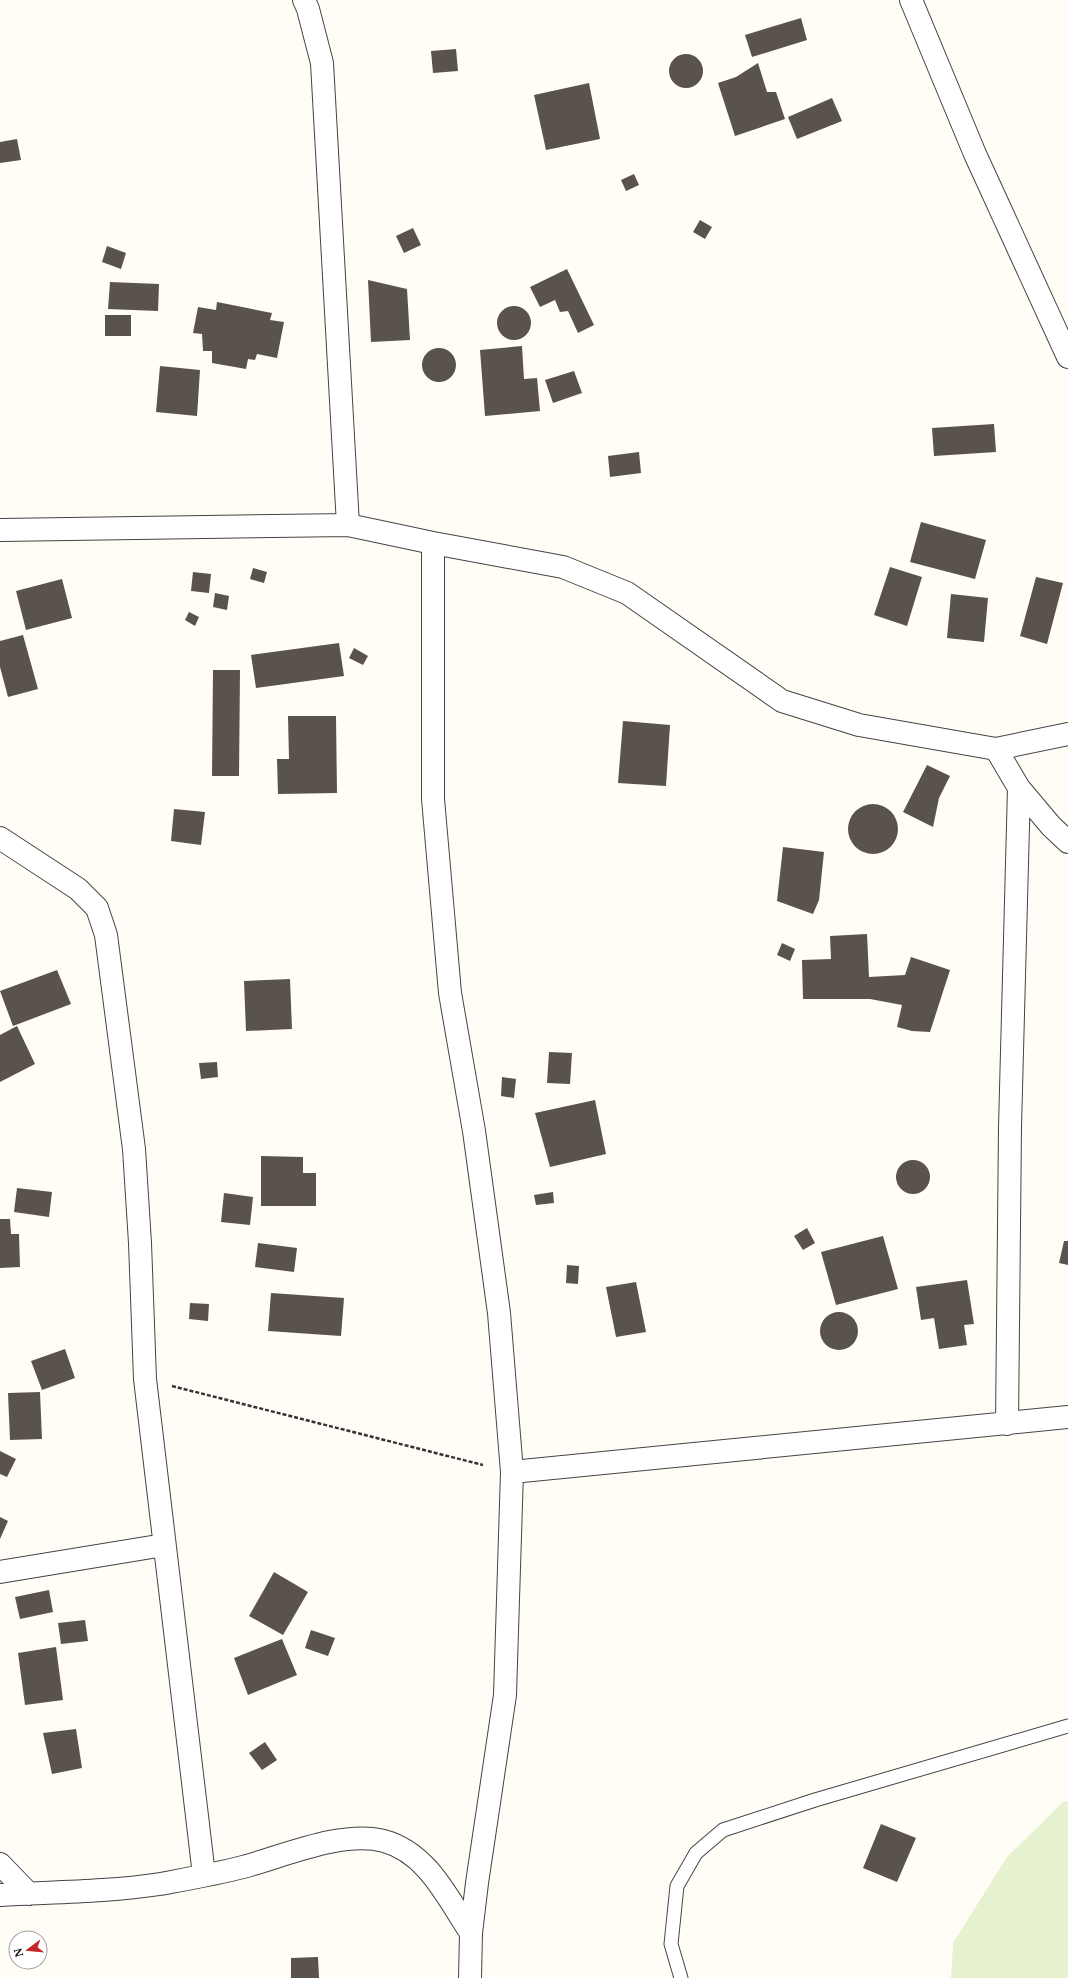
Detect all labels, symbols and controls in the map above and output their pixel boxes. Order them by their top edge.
north arrow [8,1930,48,1970]
text: N [9,1946,26,1959]

